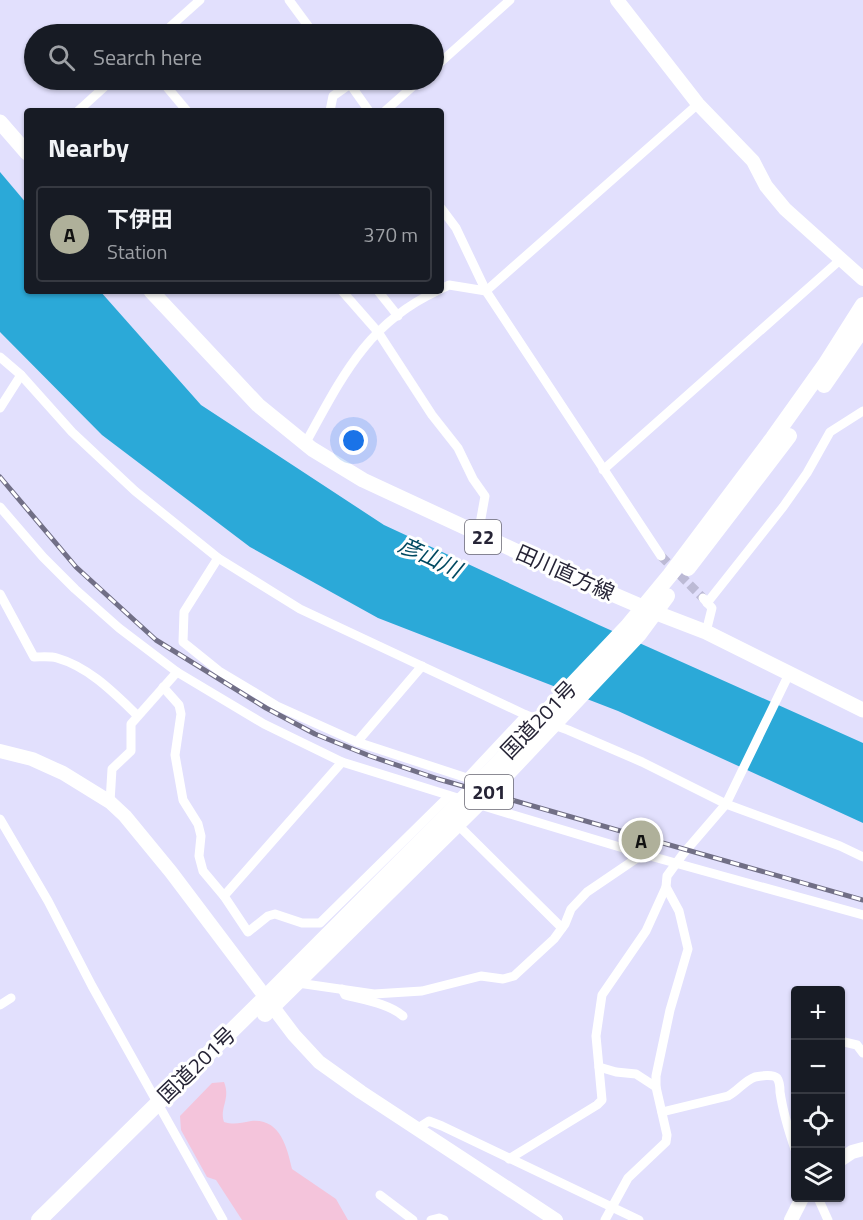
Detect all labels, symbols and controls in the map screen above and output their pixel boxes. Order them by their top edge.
search box [24,24,444,90]
text: Search here [93,40,202,74]
icon: search [45,41,78,74]
text: Nearby [48,128,129,167]
text: 下伊田 [107,202,173,236]
text: A [63,219,76,250]
text: 370 m [363,219,418,250]
text: Station [107,236,167,267]
your location [339,426,368,455]
road number: 22 [465,520,501,554]
water label: 彦山川 [393,528,469,587]
street label: 田川直方線 [511,536,620,608]
street label: 国道201号 [493,673,584,766]
road number: 201 [465,775,513,809]
pin: A [622,818,660,862]
map controls [791,986,845,1202]
button: + [791,986,845,1040]
street label: 国道201号 [150,1019,243,1110]
button: − [791,1040,845,1094]
button: locate [791,1094,845,1148]
button: layers [791,1148,845,1202]

